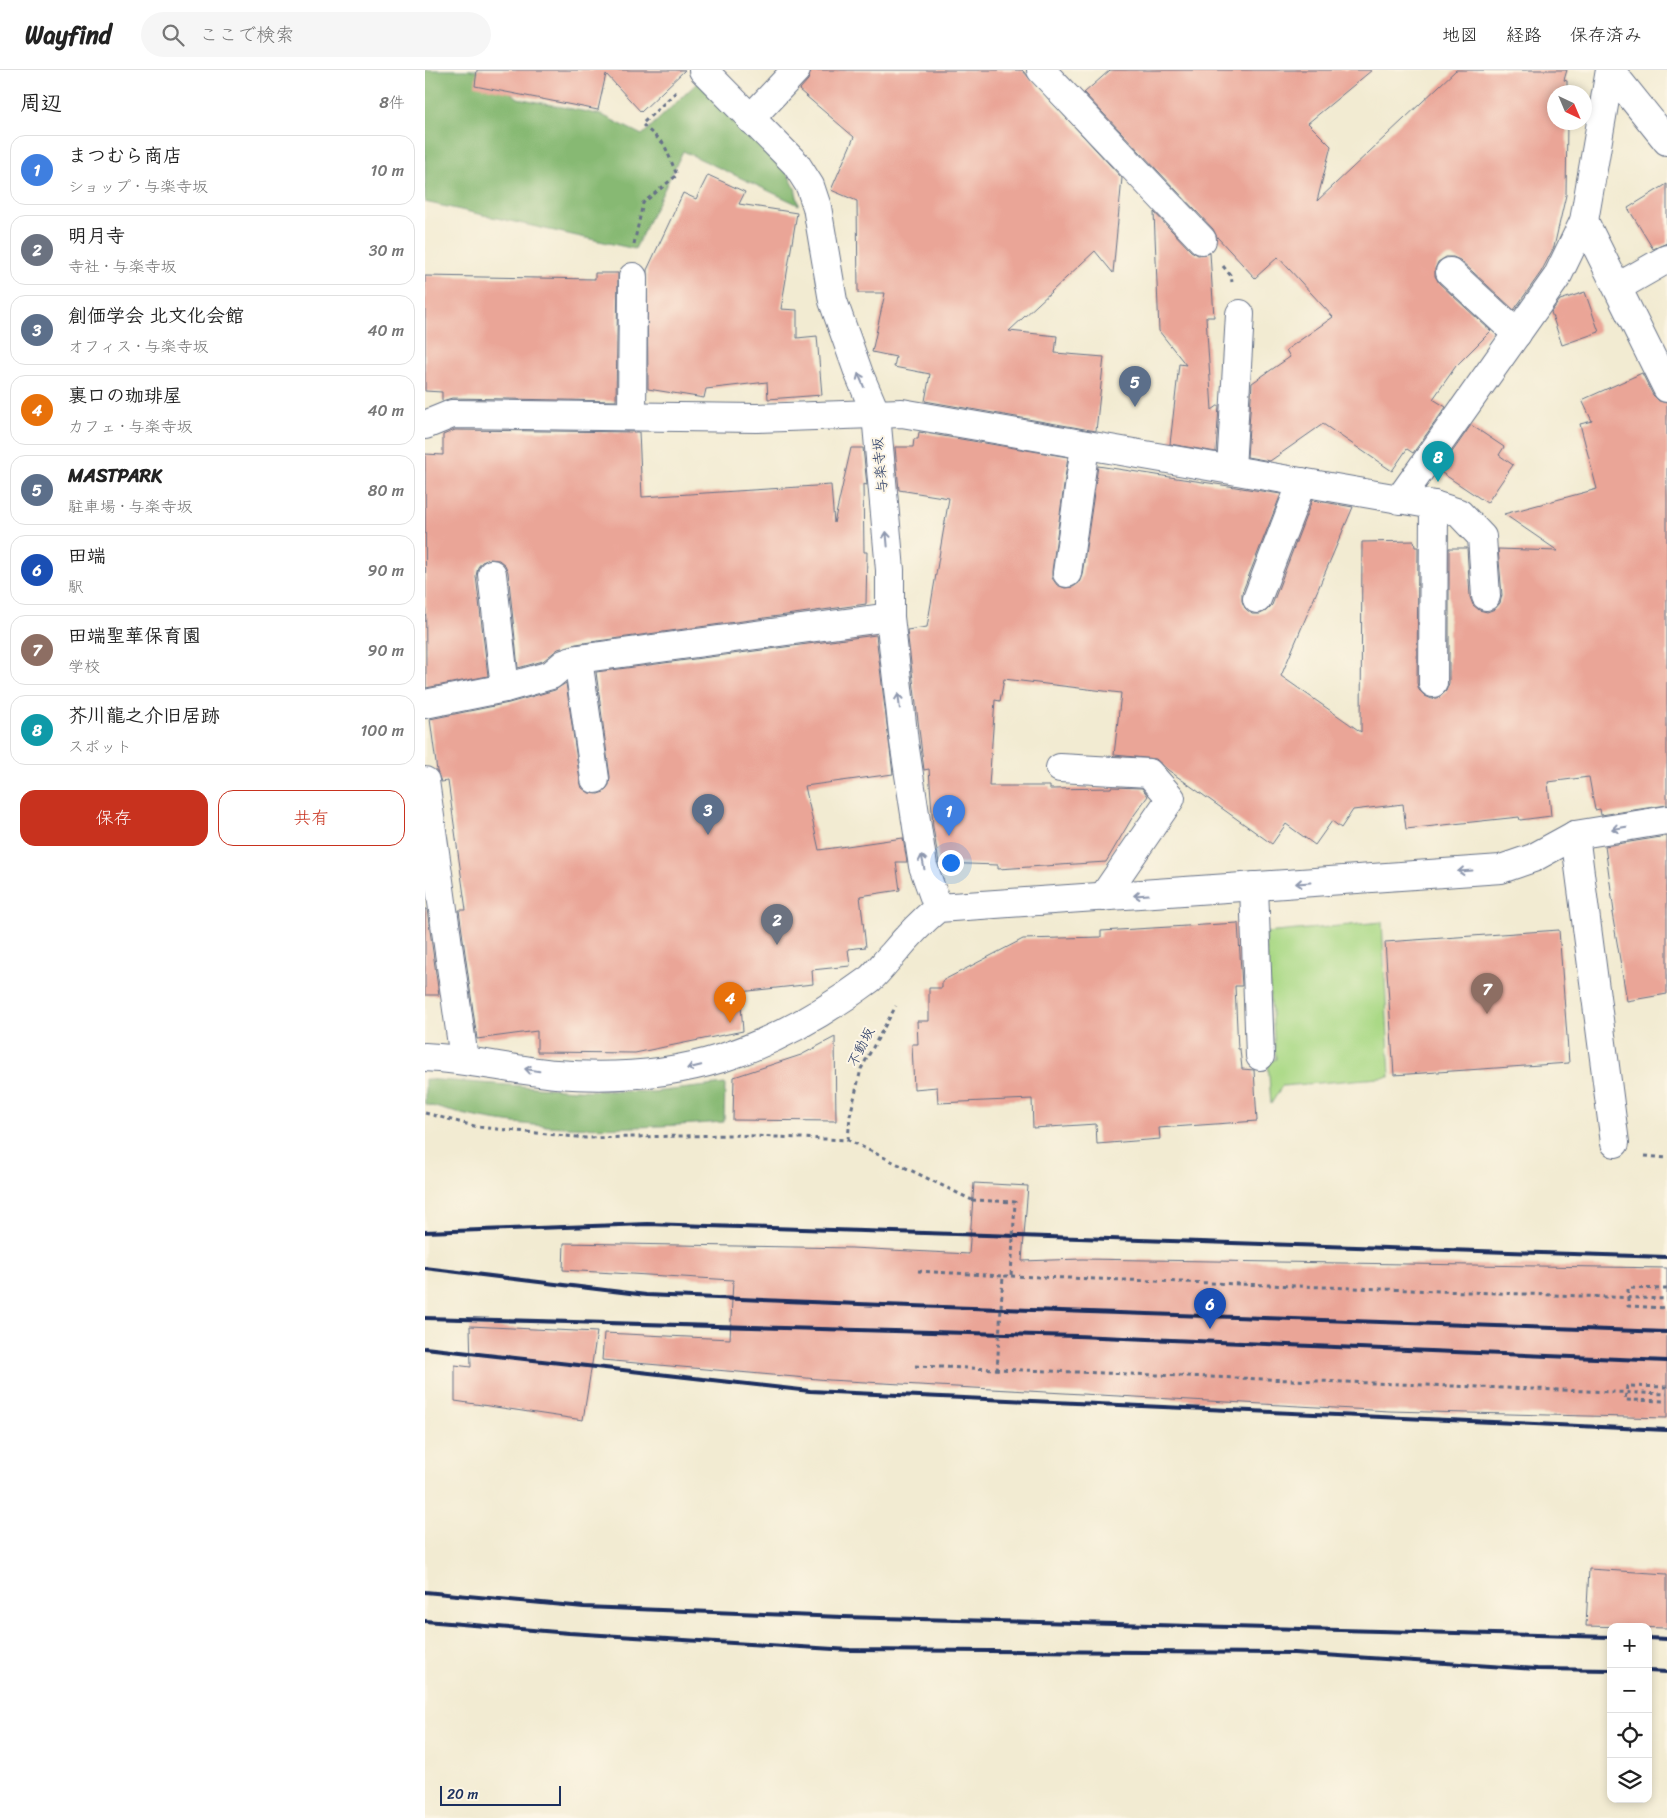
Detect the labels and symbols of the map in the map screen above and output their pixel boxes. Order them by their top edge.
north arrow [1547,85,1592,130]
pin: 5 [1119,366,1151,407]
one-way arrow [856,373,866,388]
street label: 与楽寺坂 [865,436,895,494]
pin: 8 [1422,441,1454,482]
one-way arrow [882,532,891,548]
one-way arrow [894,694,904,710]
pin: 3 [692,794,724,835]
pin: 1 [933,795,965,836]
one-way arrow [1611,823,1627,833]
your location [938,850,964,876]
one-way arrow [917,854,927,870]
one-way arrow [1457,867,1473,876]
one-way arrow [1295,878,1311,887]
one-way arrow [1133,890,1149,899]
pin: 2 [761,904,793,945]
pin: 7 [1471,973,1503,1014]
pin: 4 [714,982,746,1023]
street label: 不動坂 [840,1023,882,1071]
one-way arrow [686,1063,702,1072]
one-way arrow [525,1065,541,1075]
pin: 6 [1194,1288,1226,1329]
scale bar [440,1783,561,1806]

